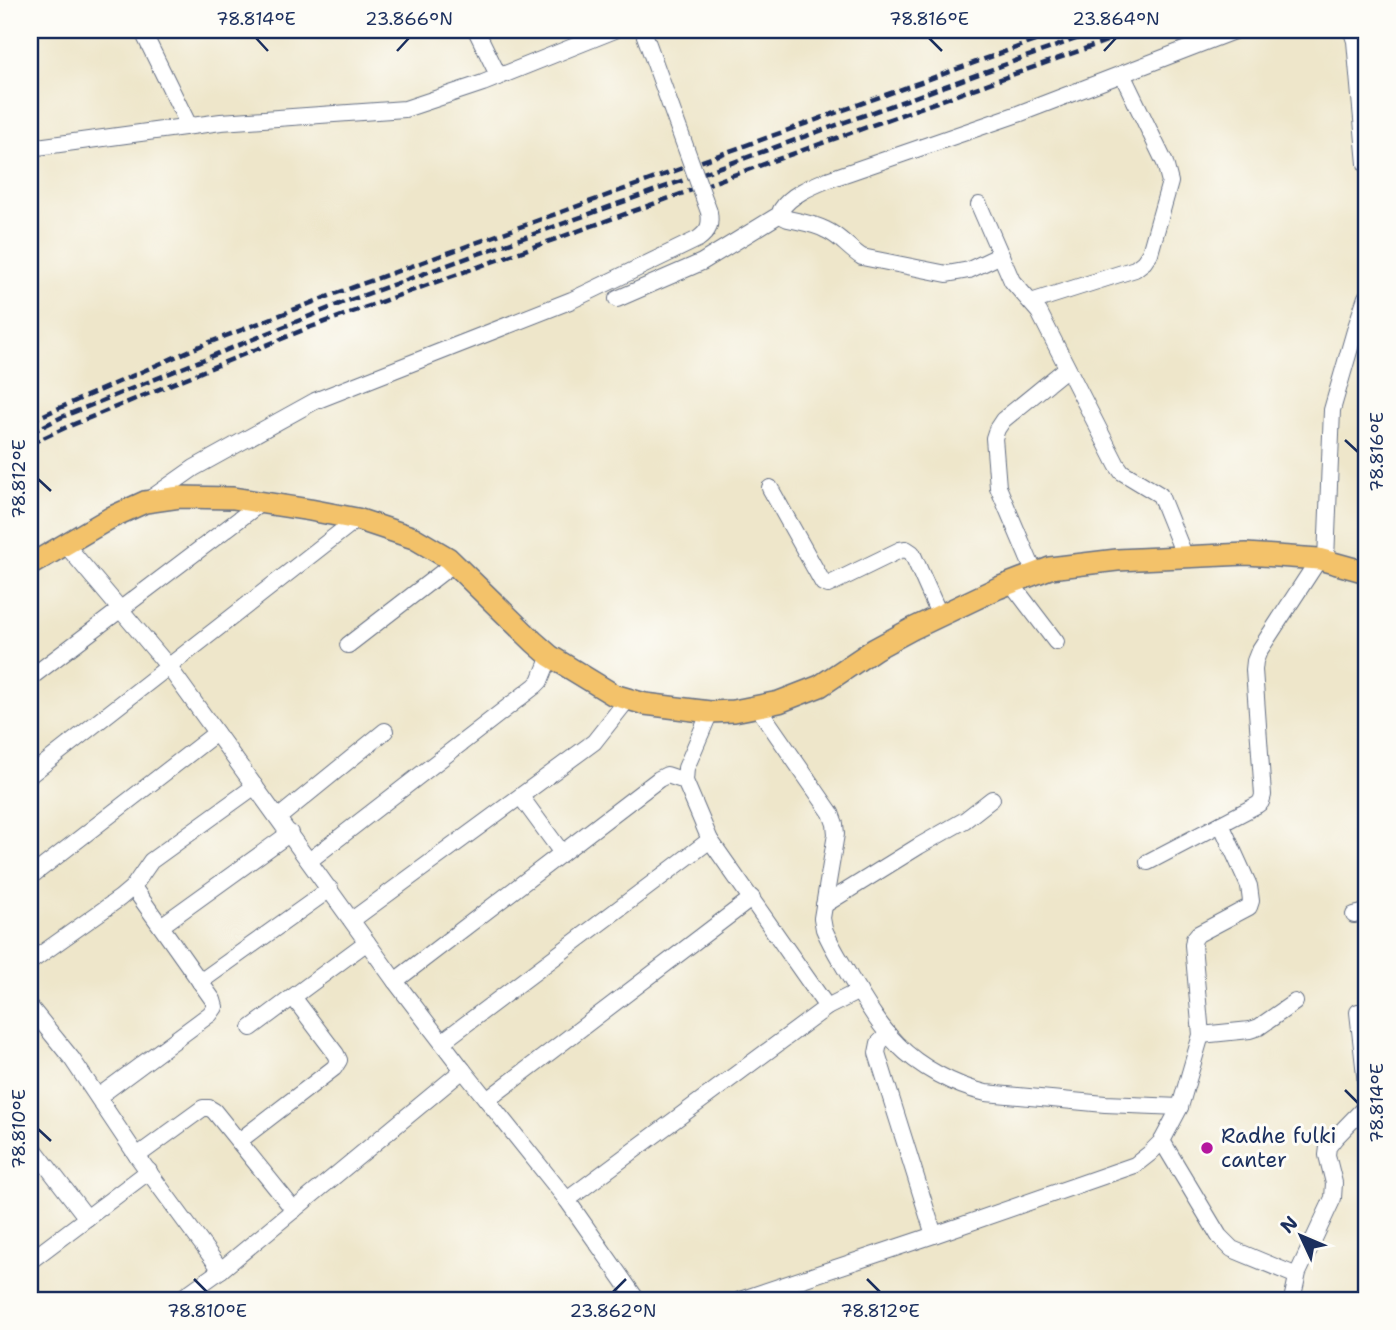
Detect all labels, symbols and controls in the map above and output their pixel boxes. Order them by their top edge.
text: 78.814°E [216,7,296,31]
text: 23.866°N [365,7,453,31]
text: 78.816°E [889,7,969,31]
text: 23.864°N [1072,7,1160,31]
text: 78.816°E [1365,412,1389,492]
text: 78.812°E [7,439,31,519]
text: 78.814°E [1365,1063,1389,1143]
text: 78.810°E [7,1089,31,1169]
place label: Radhe fulki canter [1221,1122,1336,1174]
marker: Radhe fulki canter [1199,1140,1215,1156]
north arrow [1266,1200,1336,1270]
text: N [1275,1210,1303,1239]
text: 78.810°E [167,1299,247,1323]
text: 23.862°N [569,1299,657,1323]
text: 78.812°E [840,1299,920,1323]

